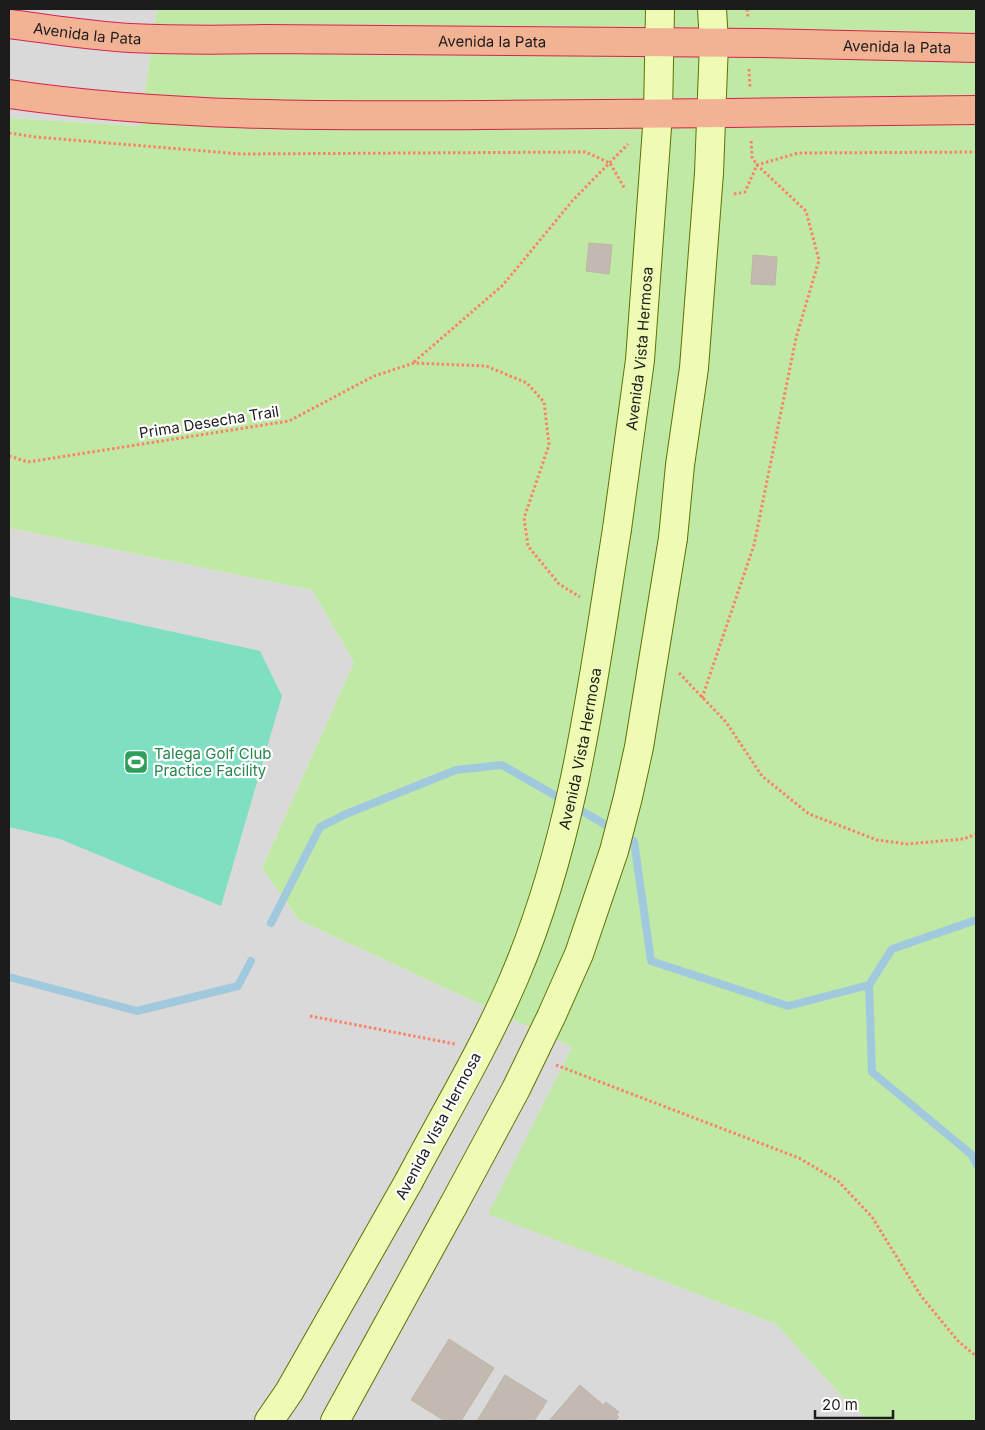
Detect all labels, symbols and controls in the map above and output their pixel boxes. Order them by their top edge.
street label: Avenida la Pata [32,18,142,48]
street label: Avenida la Pata [438,31,546,51]
street label: Avenida la Pata [843,35,951,57]
street label: Avenida Vista Hermosa [621,266,656,431]
street label: Prima Desecha Trail [138,402,280,442]
street label: Avenida Vista Hermosa [554,666,605,831]
place label: Talega Golf Club Practice Facility [154,744,271,780]
sports icon: Talega Golf Club Practice Facility [123,749,149,775]
street label: Avenida Vista Hermosa [391,1049,485,1203]
scale bar [815,1388,892,1420]
text: 20 m [822,1395,858,1414]

